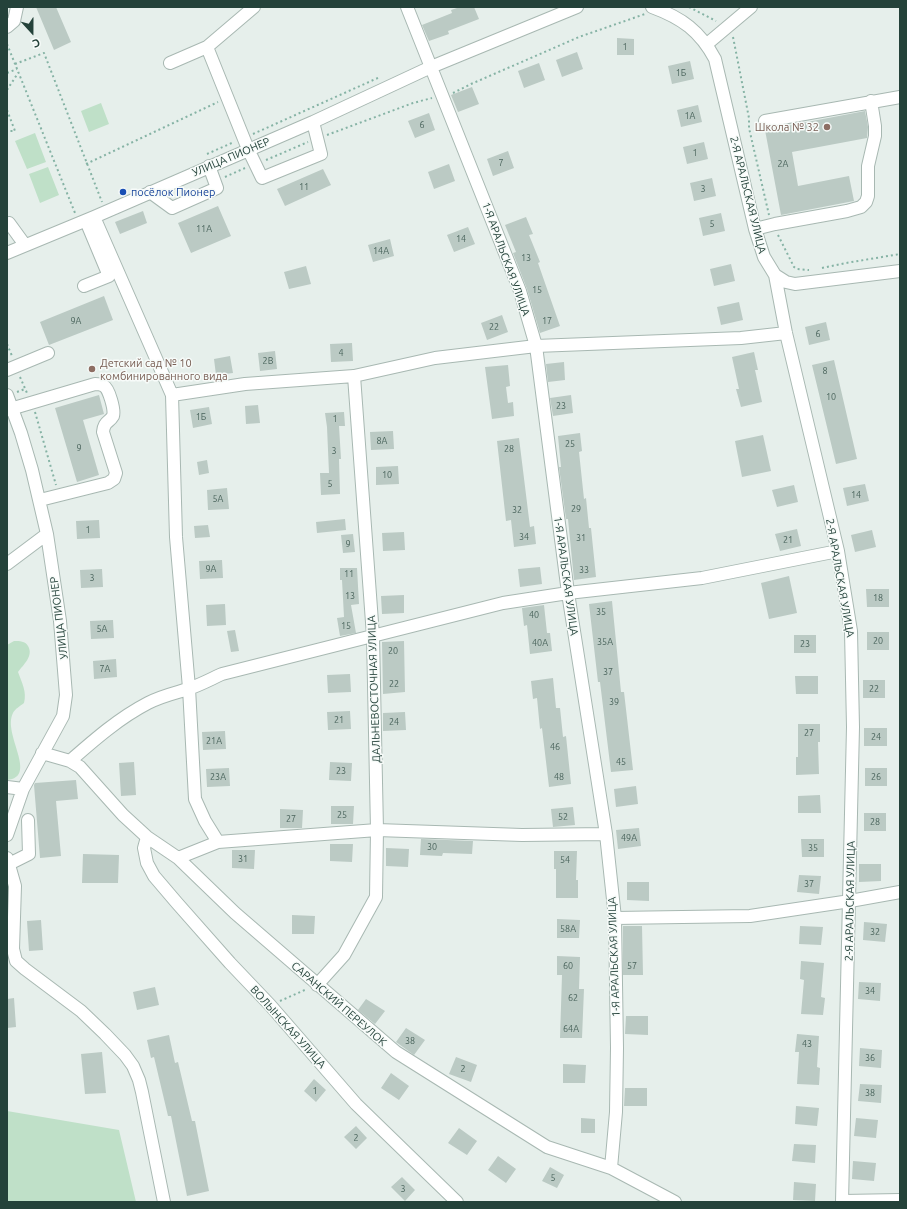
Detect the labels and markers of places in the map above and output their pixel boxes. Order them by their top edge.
place label: Школа № 32 [755,120,819,134]
marker: Школа № 32 [822,122,832,132]
place label: посёлок Пионер [131,185,215,199]
marker: посёлок Пионер [118,187,128,197]
place label: Детский сад № 10 комбинированного вида [100,356,228,382]
marker: Детский сад № 10 комбинированного вида [87,364,97,374]

